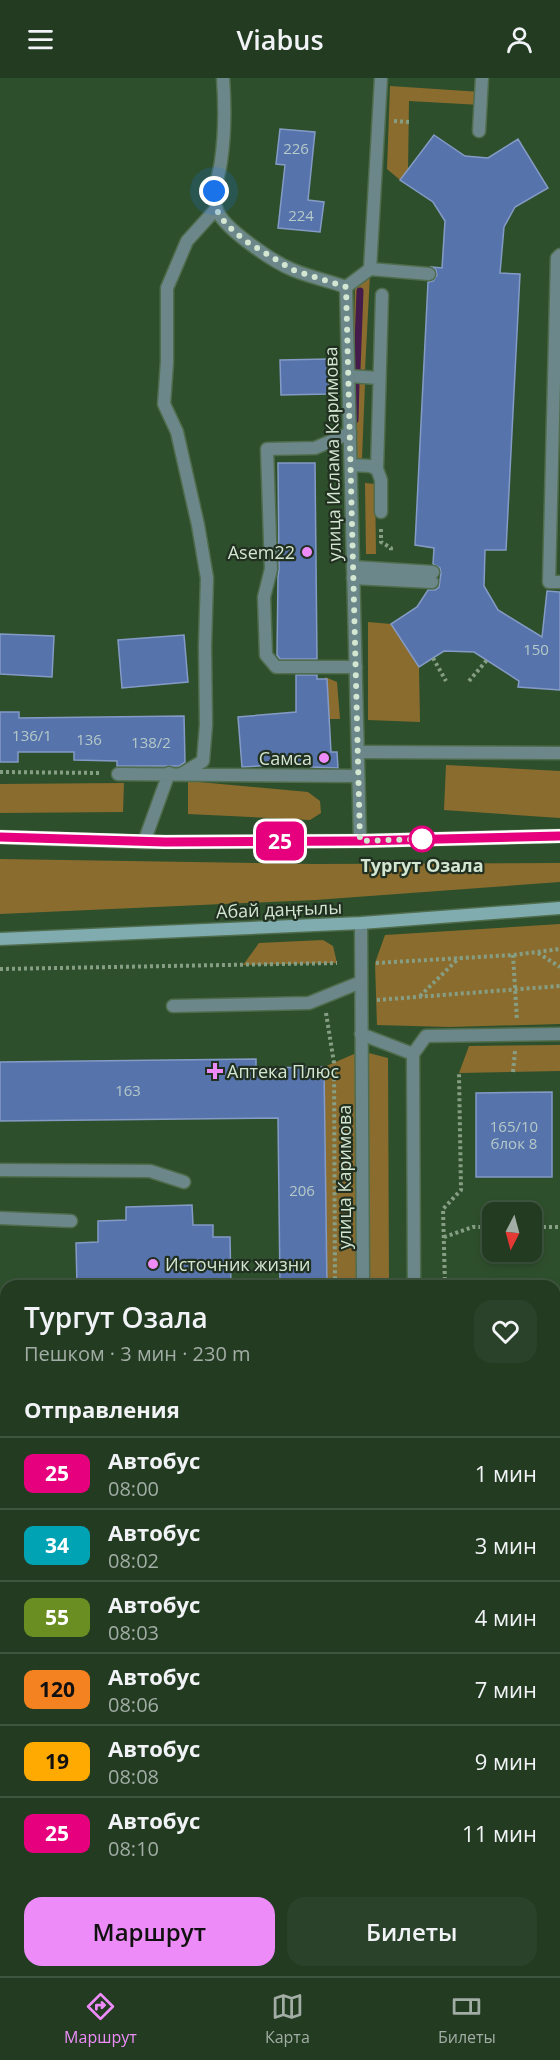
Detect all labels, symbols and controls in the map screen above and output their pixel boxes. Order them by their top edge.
text: Viabus [236,21,324,58]
icon: menu [24,23,57,56]
icon: person [503,23,536,56]
house number: 226 [283,138,309,158]
your location [199,176,229,206]
house number: 224 [288,205,314,225]
street label: улица Ислама Каримова [318,346,346,562]
place label: Asem22 [228,540,295,564]
marker: Asem22 [300,545,314,559]
house number: 150 [523,639,549,659]
house number: 136/1 [12,725,52,745]
house number: 136 [76,729,102,749]
house number: 138/2 [131,732,171,752]
place label: Самса [259,746,312,770]
marker: Самса [317,751,331,765]
line badge: 25 [253,822,307,861]
marker: Тургут Озала [409,826,435,852]
text: 25 [268,827,292,855]
place label: Тургут Озала [360,853,484,877]
street label: Абай даңғылы [216,895,342,923]
place label: Аптека Плюс [227,1059,339,1083]
marker: Аптека Плюс [208,1064,222,1078]
house number: 163 [115,1080,141,1100]
street label: улица Каримова [332,1105,356,1249]
house number: 165/10 блок 8 [490,1116,538,1153]
house number: 206 [289,1180,315,1200]
north arrow [482,1202,542,1262]
map controls [482,1202,542,1262]
place label: Источник жизни [165,1252,311,1276]
marker: Источник жизни [146,1257,160,1271]
text: Тургут Озала [24,1298,208,1336]
button: heart [474,1300,537,1363]
text: Пешком · 3 мин · 230 m [24,1340,251,1367]
text: Отправления [24,1394,180,1424]
text: Автобус [108,1445,200,1475]
text: 1 мин [475,1458,537,1488]
text: 25 [45,1459,69,1487]
text: 08:00 [108,1475,159,1502]
text: Автобус [108,1517,200,1547]
text: 3 мин [475,1530,537,1560]
text: 34 [45,1531,69,1559]
text: 08:02 [108,1547,159,1574]
text: Автобус [108,1589,200,1619]
text: 4 мин [475,1602,537,1632]
text: 55 [45,1603,69,1631]
text: 08:03 [108,1619,159,1646]
text: Автобус [108,1661,200,1691]
text: 7 мин [475,1674,537,1704]
text: 120 [39,1675,75,1703]
text: 08:06 [108,1691,159,1718]
text: Автобус [108,1733,200,1763]
text: 9 мин [475,1746,537,1776]
text: 19 [45,1747,69,1775]
text: 08:08 [108,1763,159,1790]
text: Автобус [108,1805,200,1835]
text: 11 мин [462,1818,537,1848]
text: 25 [45,1819,69,1847]
text: 08:10 [108,1835,159,1862]
button: Маршрут [24,1897,275,1966]
button: Билеты [287,1897,537,1966]
tab: Маршрут [64,1990,137,2048]
tab: Карта [265,1990,310,2048]
tab: Билеты [438,1990,496,2048]

